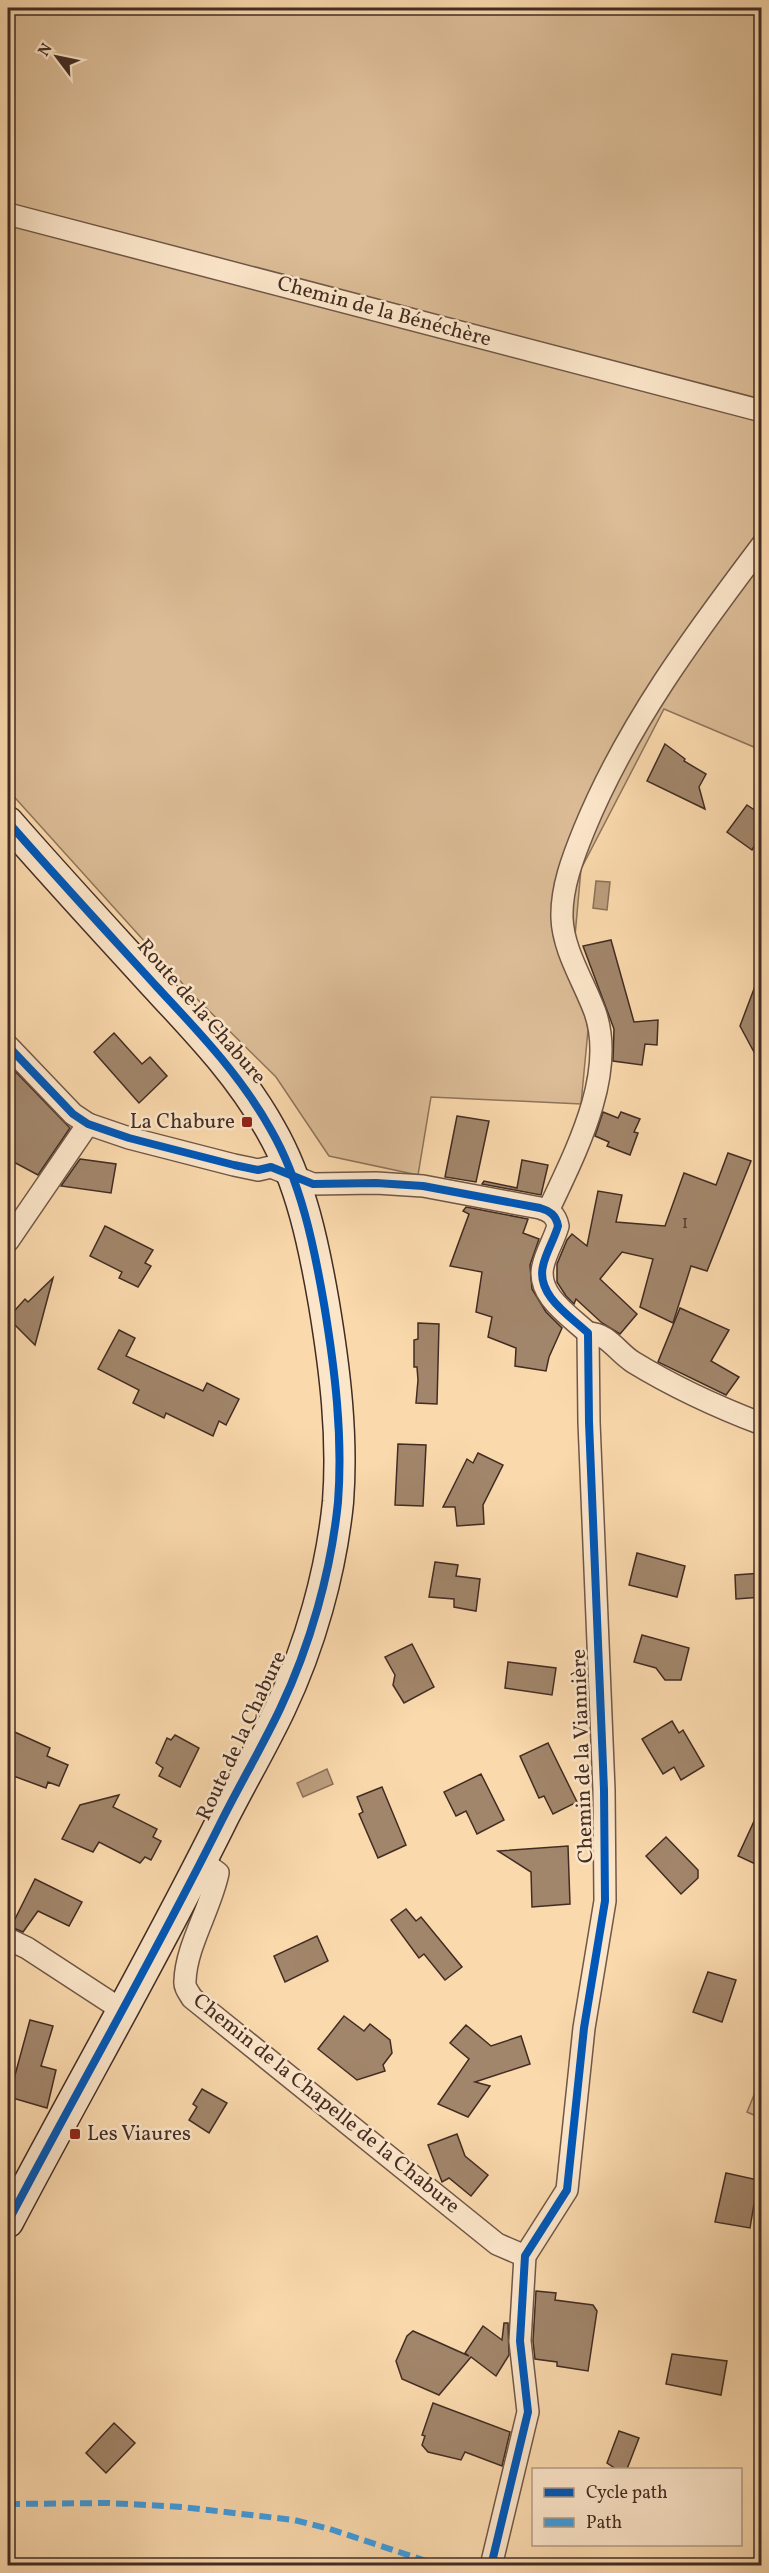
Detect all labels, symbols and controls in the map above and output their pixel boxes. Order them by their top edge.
north arrow [27,27,87,87]
text: N [34,39,59,61]
street label: Chemin de la Bénéchère [274,269,494,355]
street label: Route de la Chabure [130,933,272,1091]
place label: La Chabure [130,1108,235,1137]
marker: La Chabure [240,1115,254,1129]
house number: 1 [682,1211,688,1236]
street label: Route de la Chabure [190,1646,294,1826]
street label: Chemin de la Viannière [565,1648,601,1864]
street label: Chemin de la Chapelle de la Chabure [186,1987,466,2221]
place label: Les Viaures [87,2120,191,2149]
marker: Les Viaures [68,2127,82,2141]
legend [532,2468,742,2546]
text: Cycle path [586,2481,668,2506]
text: Path [586,2511,622,2536]

